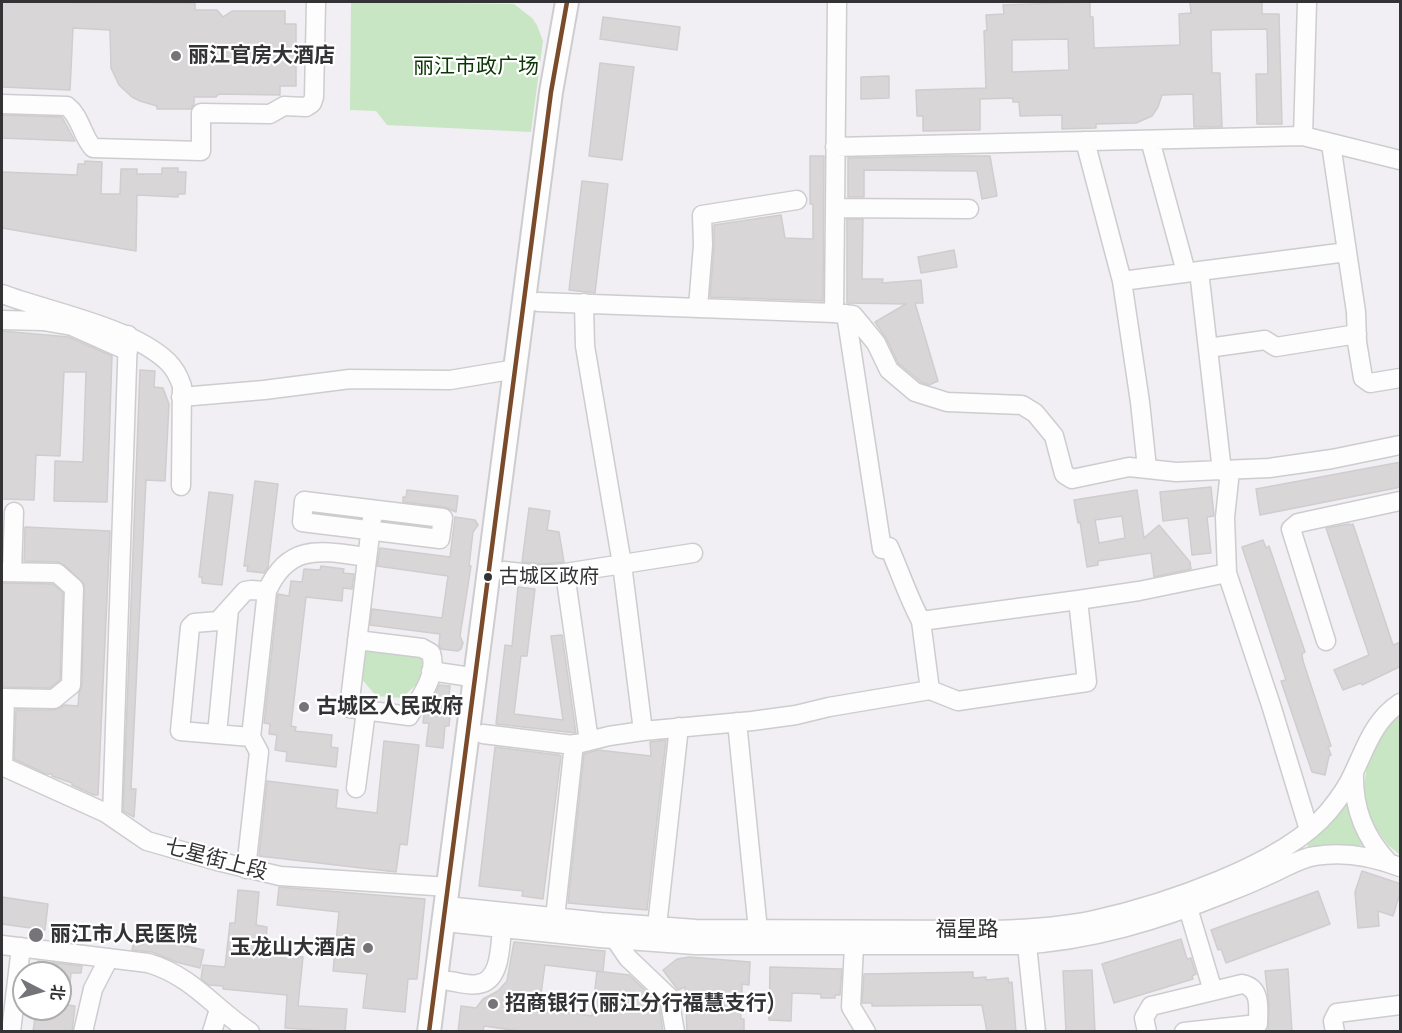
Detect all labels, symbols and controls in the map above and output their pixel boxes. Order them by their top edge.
place label: 丽江官房大酒店 [188,43,335,69]
marker: 丽江官房大酒店 [169,49,183,63]
park label: 丽江市政广场 [413,54,539,80]
place label: 古城区政府 [499,565,599,589]
marker: 古城区政府 [482,571,494,583]
place label: 古城区人民政府 [316,694,463,720]
marker: 古城区人民政府 [297,700,311,714]
street label: 七星街上段 [162,834,270,886]
street label: 福星路 [936,917,998,943]
place label: 丽江市人民医院 [50,922,197,948]
marker: 丽江市人民医院 [27,926,45,944]
place label: 玉龙山大酒店 [230,935,356,961]
marker: 玉龙山大酒店 [361,941,375,955]
north arrow [12,961,72,1021]
text: 北 [46,984,70,1002]
place label: 招商银行(丽江分行福慧支行) [505,991,776,1017]
marker: 招商银行(丽江分行福慧支行) [486,997,500,1011]

